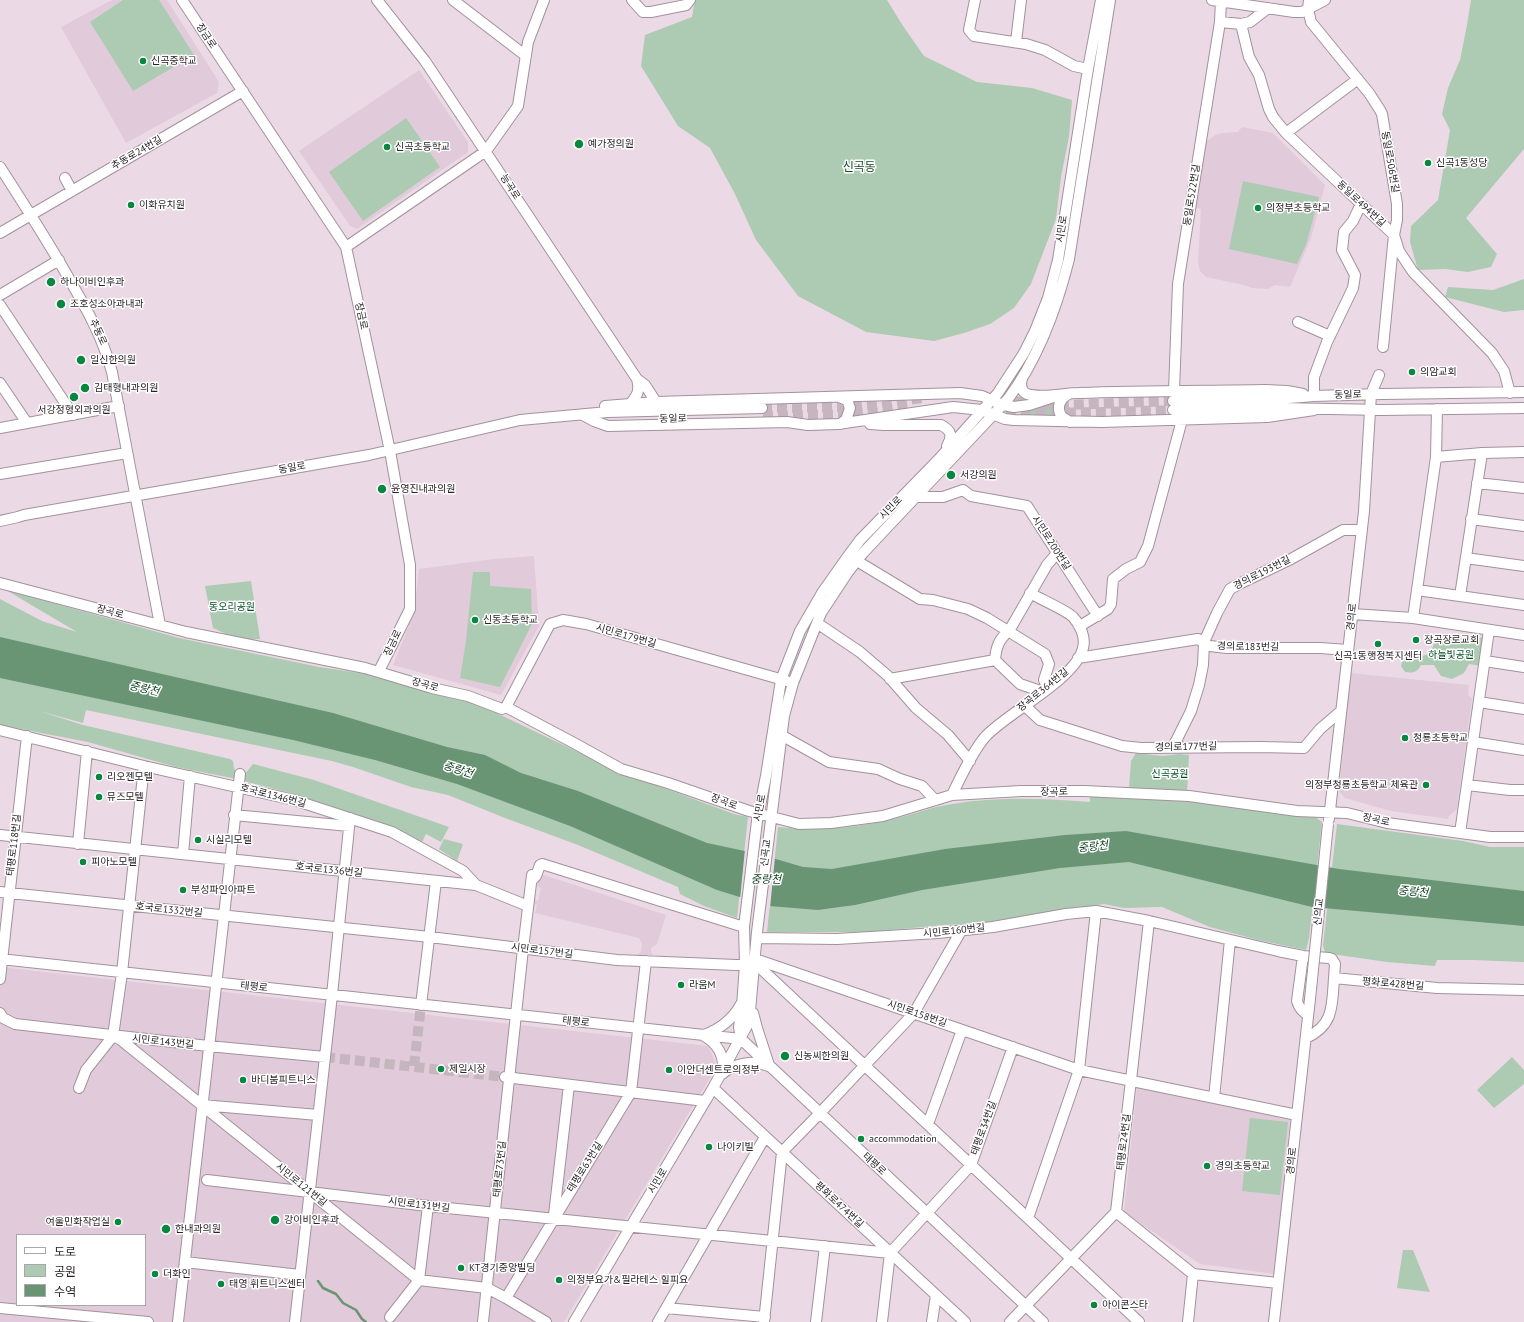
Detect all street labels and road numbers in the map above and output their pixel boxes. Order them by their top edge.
street label: 장금로 [193,21,219,51]
street label: 동일로506번길 [1379,130,1401,194]
street label: 추동로24번길 [109,134,165,172]
street label: 동일로522번길 [1181,163,1203,227]
street label: 능곡로 [497,172,523,202]
street label: 동일로494번길 [1334,178,1388,230]
street label: 시민로 [1054,214,1070,244]
street label: 장금로 [352,301,370,331]
street label: 추동로 [87,317,109,347]
street label: 동일로 [1334,389,1362,401]
street label: 동일로 [659,413,687,425]
street label: 동일로 [277,460,307,476]
street label: 시민로 [877,494,905,522]
street label: 시민로200번길 [1029,514,1073,572]
street label: 경의로193번길 [1231,554,1293,592]
street label: 장곡로 [95,603,125,621]
street label: 경의로 [1345,603,1359,631]
street label: 시민로179번길 [594,622,658,650]
street label: 장금로 [382,628,404,658]
street label: 경의로183번길 [1217,640,1279,654]
street label: 장곡로364번길 [1015,666,1071,714]
street label: 장곡로 [410,675,440,695]
street label: 경의로177번길 [1155,740,1217,754]
street label: 호국로1346번길 [239,782,307,810]
street label: 장곡로 [1040,786,1068,798]
street label: 장곡로 [709,792,739,812]
street label: 시민로 [751,793,769,823]
street label: 장곡로 [1361,811,1391,829]
street label: 태평로118번길 [4,813,24,877]
street label: 신곡교 [758,839,774,867]
street label: 호국로1336번길 [295,860,363,880]
street label: 신의교 [1312,898,1326,926]
street label: 호국로1332번길 [135,900,203,920]
street label: 시민로160번길 [922,922,986,940]
street label: 시민로157번길 [510,941,574,961]
street label: 평화로428번길 [1361,975,1425,993]
street label: 태평로 [240,980,268,994]
street label: 시민로158번길 [886,998,948,1030]
street label: 태평로 [562,1015,590,1029]
street label: 시민로143번길 [131,1033,195,1051]
street label: 태평로34번길 [969,1099,999,1157]
street label: 태평로24번길 [1115,1113,1133,1171]
street label: 태평로73번길 [491,1140,509,1198]
street label: 태평로63번길 [565,1140,605,1194]
street label: 경의로 [1285,1147,1299,1175]
street label: 태평로 [860,1150,888,1178]
street label: 시민로121번길 [273,1161,329,1209]
street label: 시민로 [646,1166,670,1196]
street label: 평화로474번길 [812,1179,866,1231]
street label: 시민로131번길 [387,1195,451,1215]

